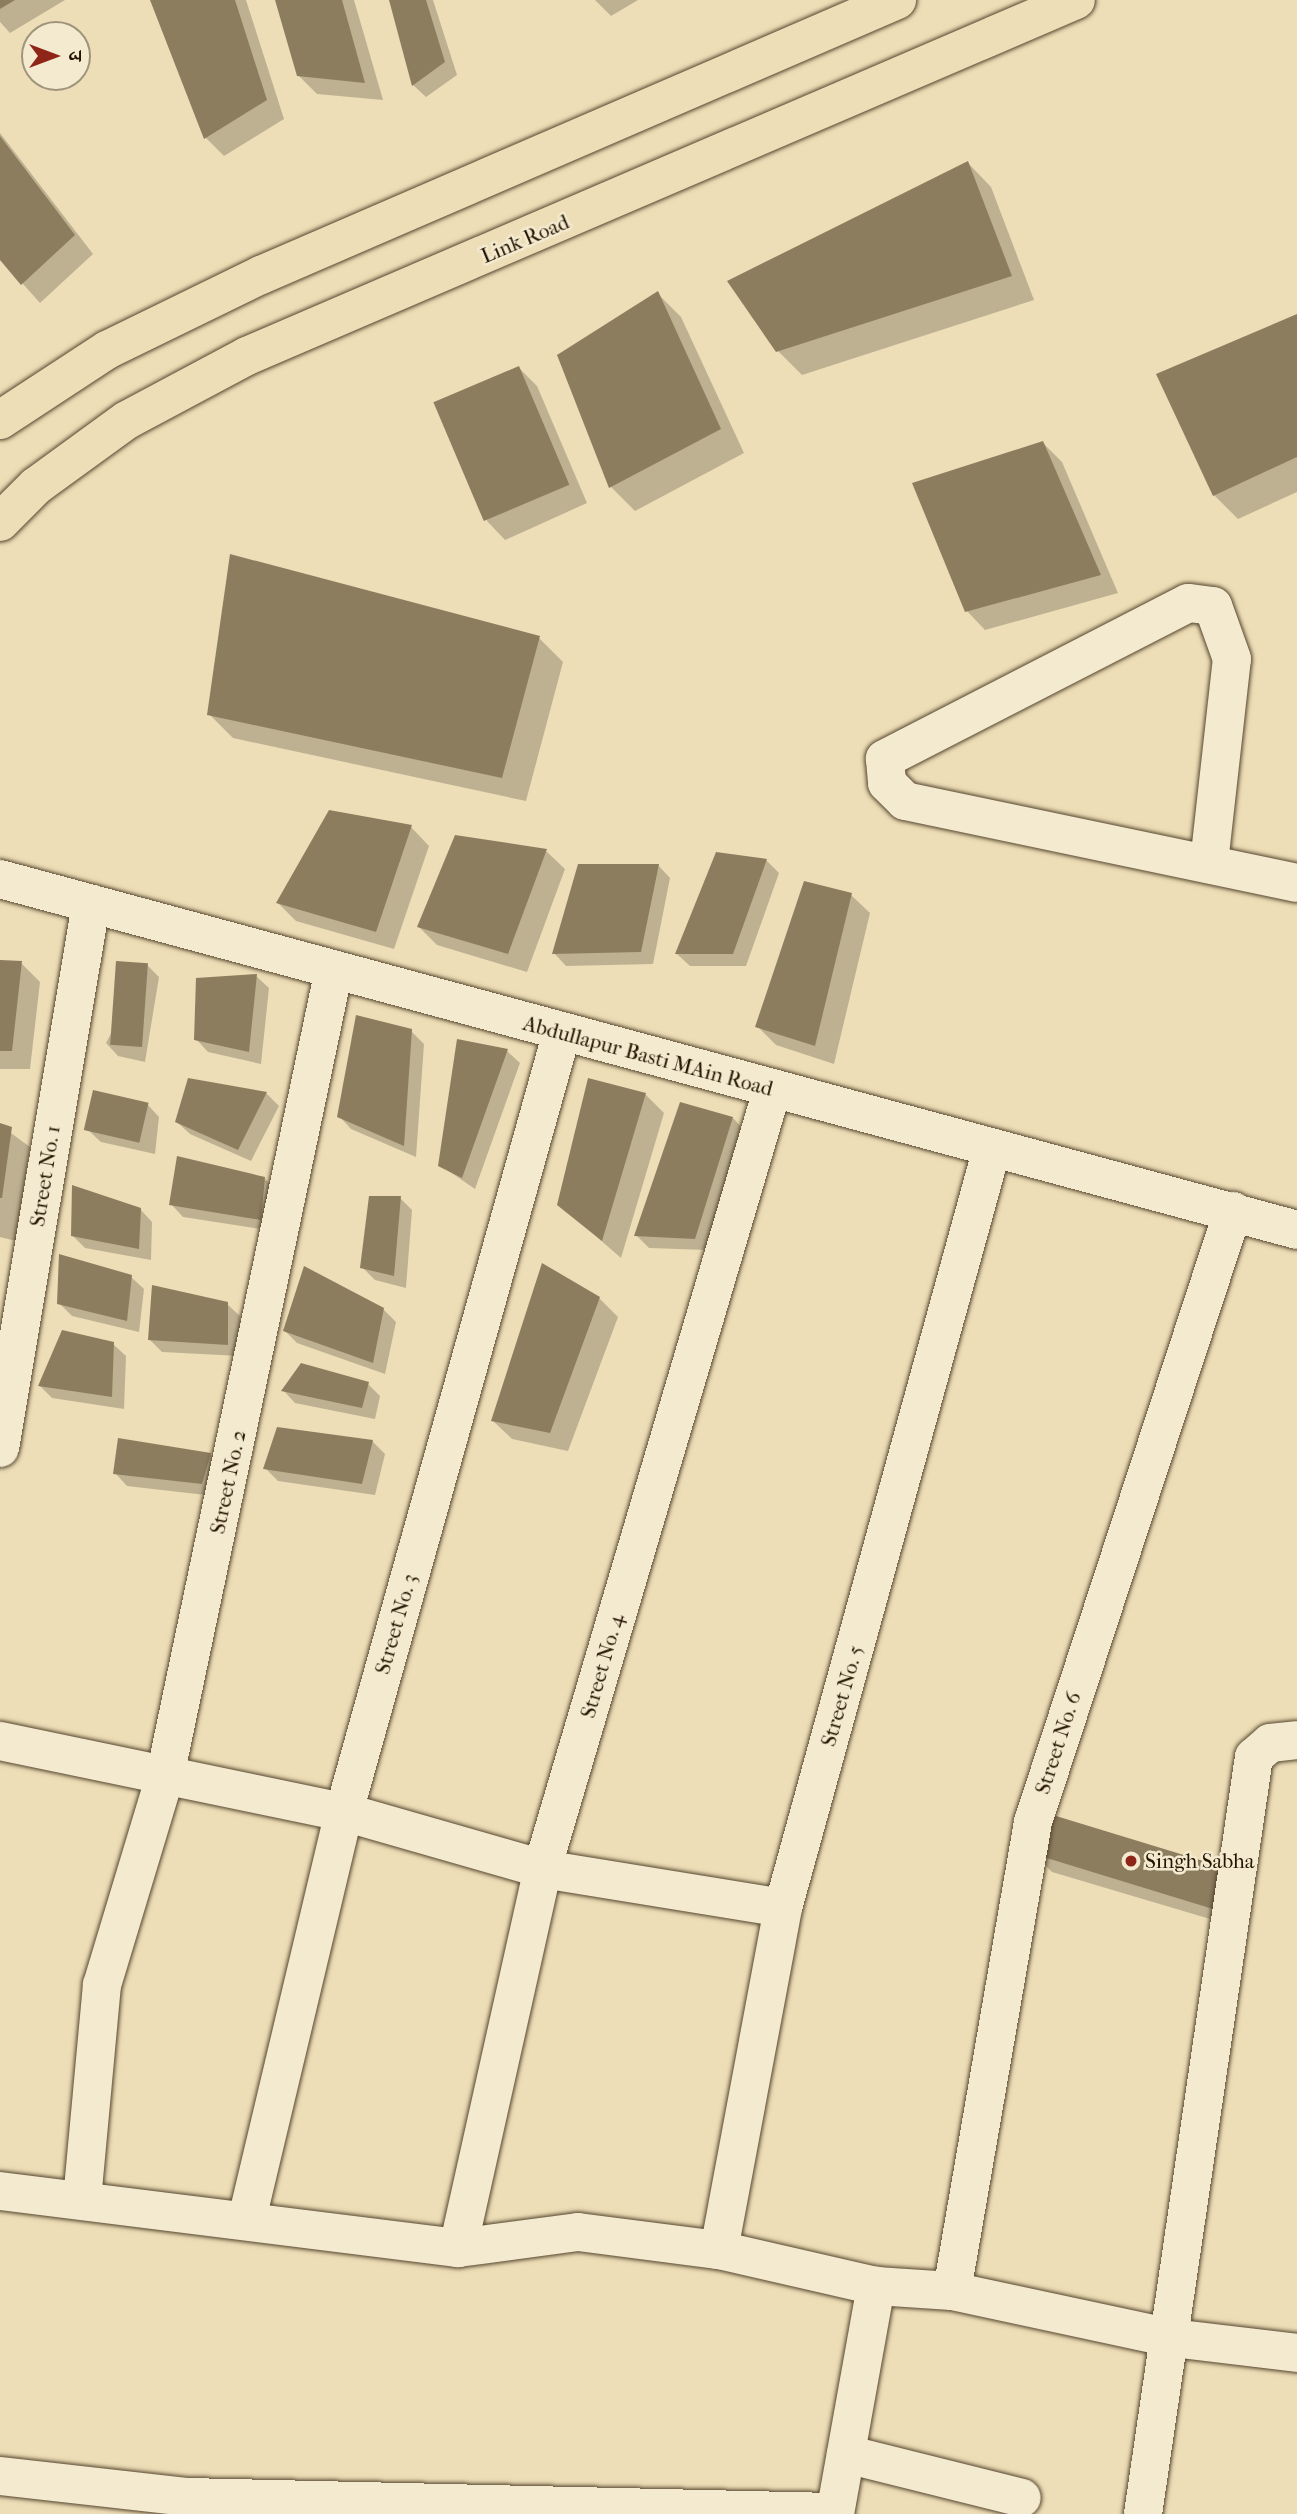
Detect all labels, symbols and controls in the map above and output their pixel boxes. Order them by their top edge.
north arrow [21,21,91,91]
text: उ [64,51,86,61]
street label: Link Road [477,209,573,269]
street label: Abdullapur Basti MAin Road [520,1010,776,1102]
street label: Street No. 1 [25,1124,65,1228]
street label: Street No. 2 [205,1428,251,1536]
street label: Street No. 3 [370,1571,422,1677]
street label: Street No. 4 [575,1611,629,1721]
street label: Street No. 5 [816,1643,868,1749]
street label: Street No. 6 [1030,1689,1086,1797]
place label: Singh Sabha [1145,1848,1255,1874]
marker: Singh Sabha [1123,1853,1139,1869]

